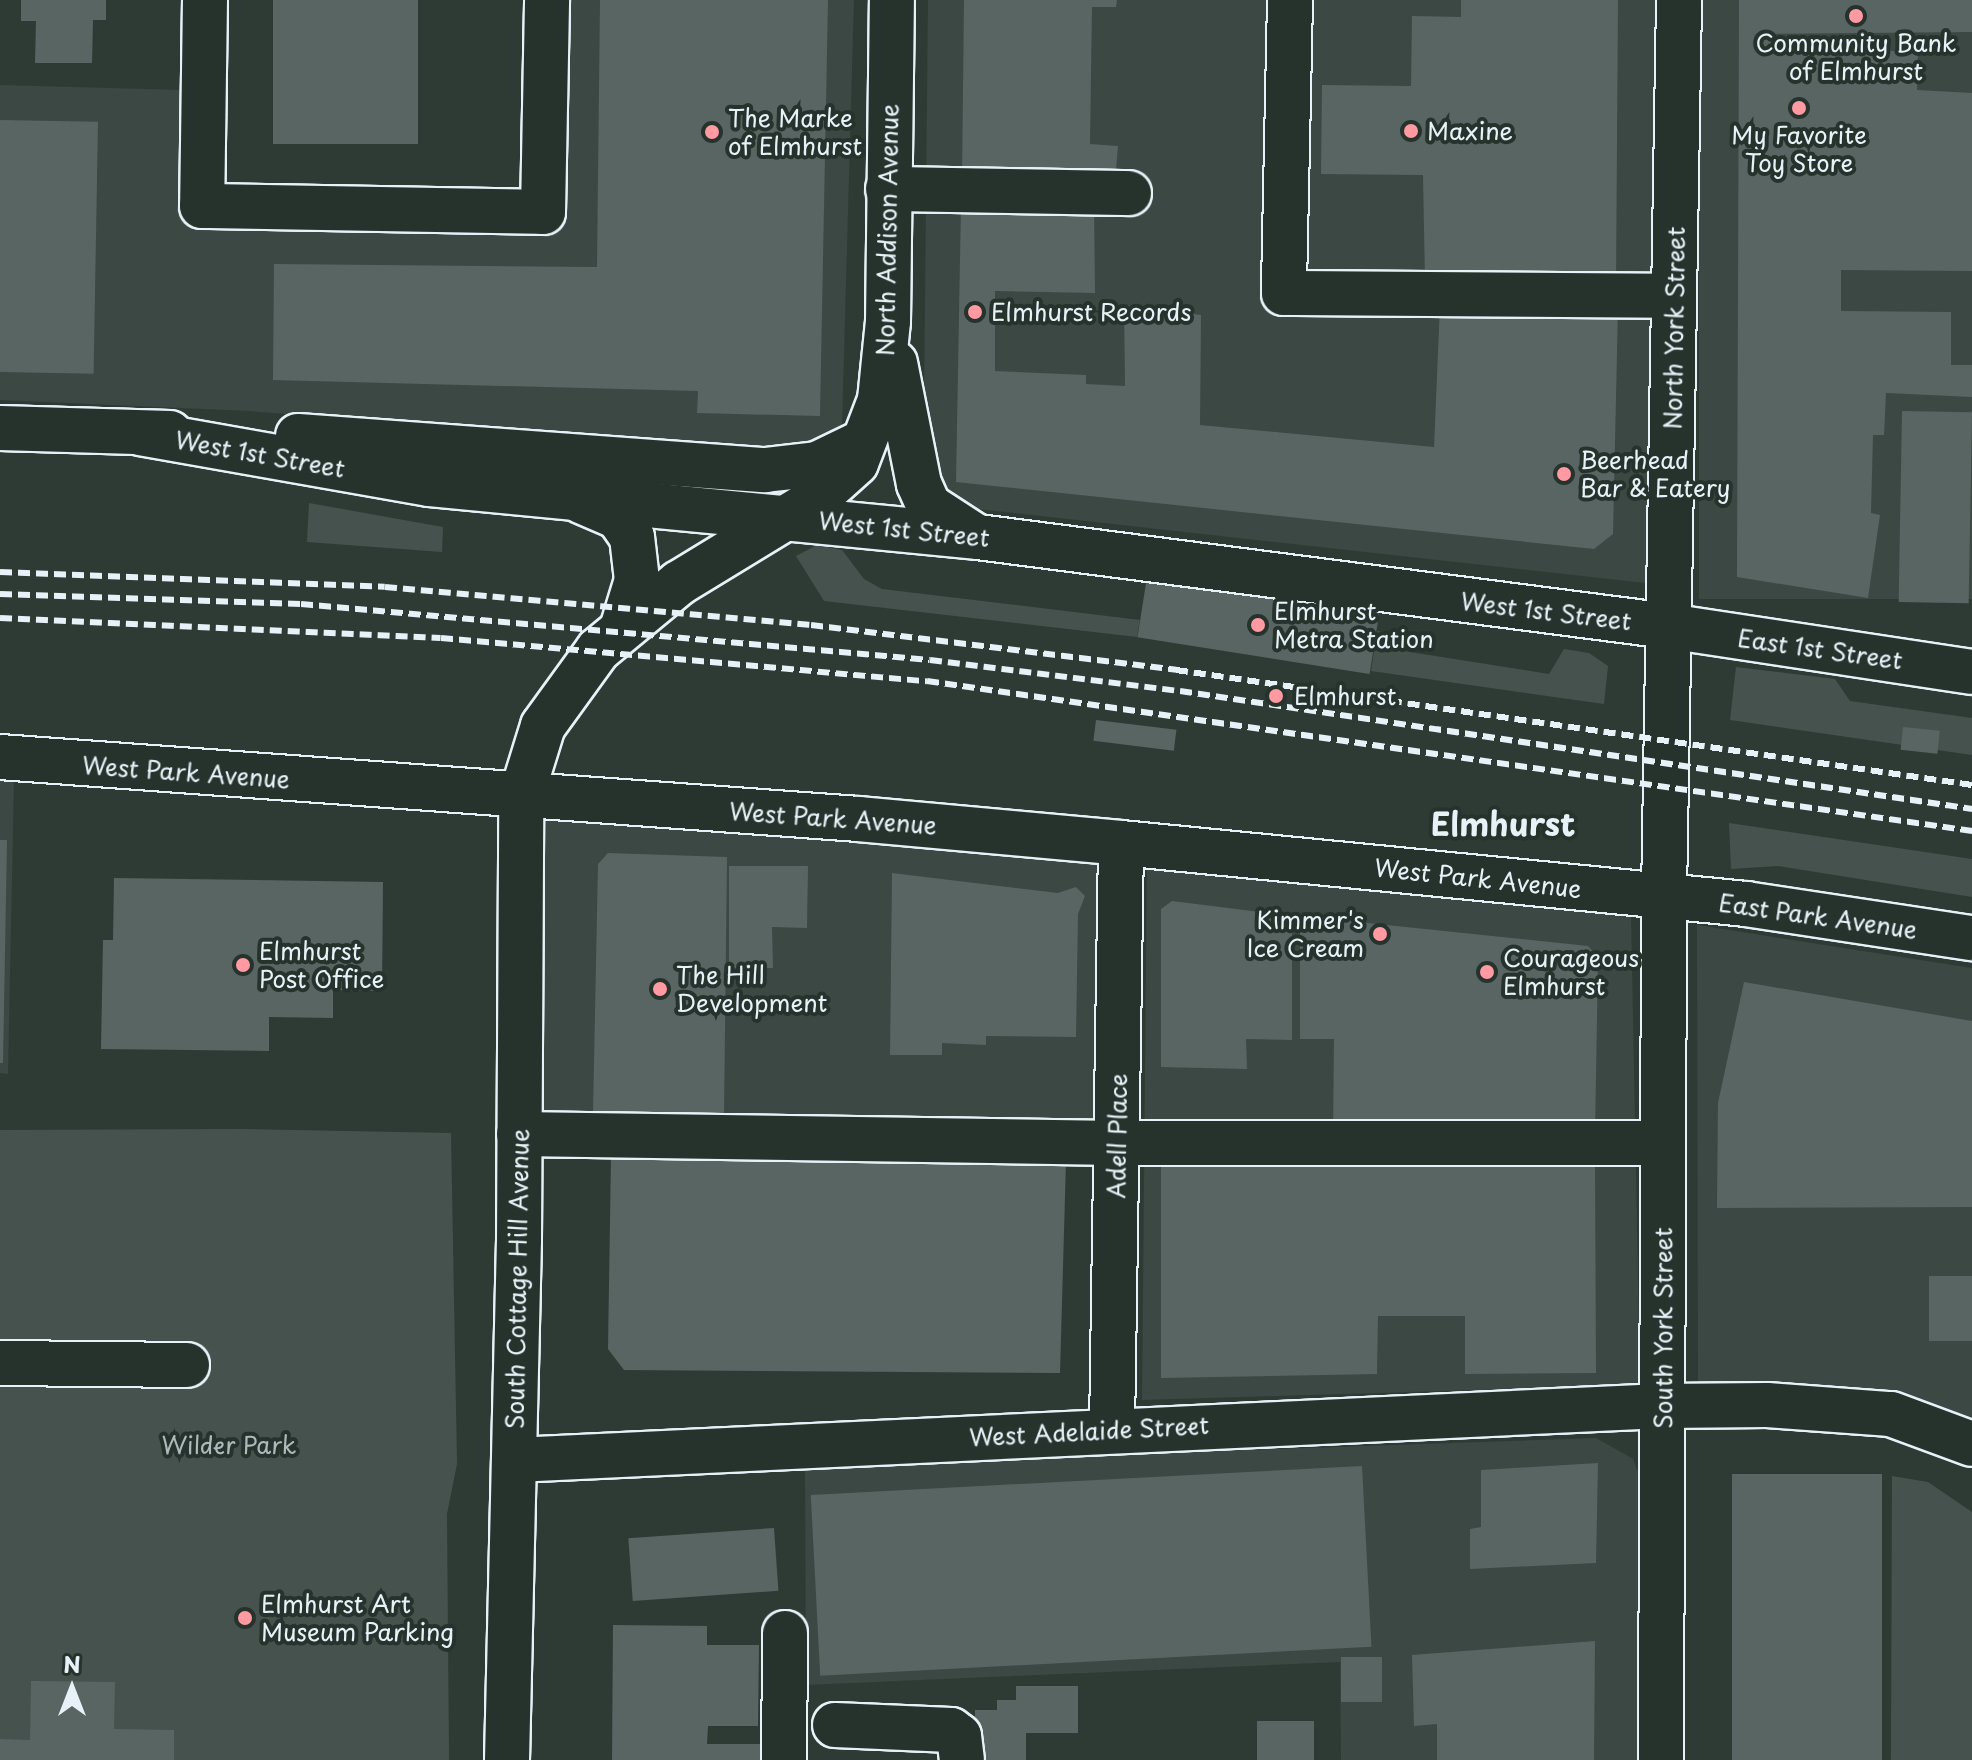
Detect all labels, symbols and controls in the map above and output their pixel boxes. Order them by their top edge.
marker: Community Bank of Elmhurst [1847,7,1865,25]
place label: Community Bank of Elmhurst [1755,29,1957,85]
marker: My Favorite Toy Store [1790,99,1808,117]
street label: North Addison Avenue [870,101,904,359]
place label: The Marke of Elmhurst [728,104,861,160]
place label: Maxine [1427,117,1513,145]
place label: My Favorite Toy Store [1730,121,1868,177]
marker: Maxine [1402,122,1420,140]
marker: The Marke of Elmhurst [703,123,721,141]
street label: North York Street [1658,226,1690,430]
place label: Elmhurst Records [991,298,1192,326]
marker: Elmhurst Records [966,303,984,321]
street label: West 1st Street [171,425,349,483]
place label: Beerhead Bar & Eatery [1580,446,1731,502]
marker: Beerhead Bar & Eatery [1555,465,1573,483]
street label: West 1st Street [815,506,993,552]
street label: West 1st Street [1457,586,1635,636]
place label: Elmhurst Metra Station [1274,597,1435,653]
marker: Elmhurst Metra Station [1249,616,1267,634]
street label: East 1st Street [1734,623,1906,675]
place label: Elmhurst [1294,682,1396,710]
marker: Elmhurst [1265,685,1287,707]
street label: West Park Avenue [81,750,291,794]
street label: West Park Avenue [728,796,938,840]
district label: Elmhurst [1431,804,1575,842]
street label: West Park Avenue [1373,853,1583,903]
street label: East Park Avenue [1716,888,1920,944]
place label: Kimmer's Ice Cream [1246,906,1364,962]
marker: Kimmer's Ice Cream [1371,925,1389,943]
place label: Elmhurst Post Office [259,937,385,993]
place label: Courageous Elmhurst [1503,944,1639,1000]
marker: Elmhurst Post Office [234,956,252,974]
place label: The Hill Development [676,961,827,1017]
marker: Courageous Elmhurst [1478,963,1496,981]
marker: The Hill Development [651,980,669,998]
street label: Adell Place [1102,1073,1132,1199]
street label: South Cottage Hill Avenue [500,1128,534,1430]
street label: South York Street [1649,1226,1677,1430]
street label: West Adelaide Street [968,1410,1210,1452]
park label: Wilder Park [160,1431,298,1459]
place label: Elmhurst Art Museum Parking [261,1590,453,1646]
marker: Elmhurst Art Museum Parking [236,1609,254,1627]
text: N [63,1647,81,1680]
north arrow [32,1648,112,1728]

